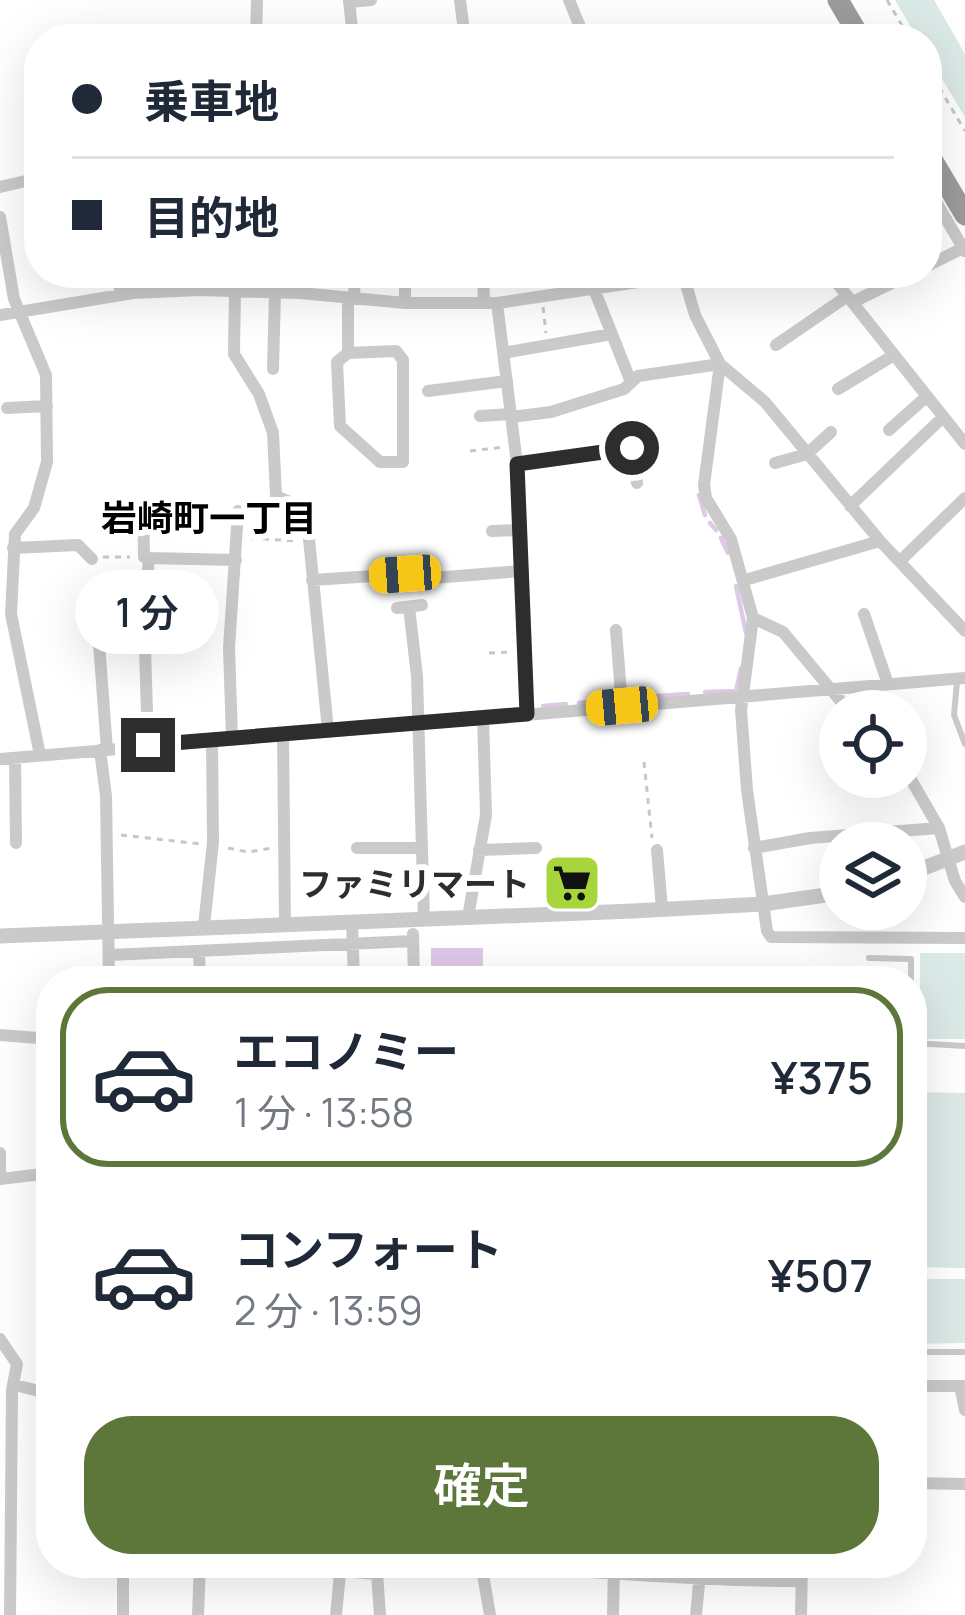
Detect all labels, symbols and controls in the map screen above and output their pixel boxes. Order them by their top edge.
text: 乗車地 [144,70,279,132]
text: 目的地 [144,186,279,248]
route start [605,421,659,475]
district label: 岩崎町一丁目 [101,493,317,542]
car [368,554,442,594]
callout: 1 分 [76,571,220,655]
text: 1 分 [115,585,179,639]
car [585,685,659,727]
map controls [819,690,927,930]
button: locate [819,690,927,798]
route end [121,718,175,772]
button: layers [819,822,927,930]
supermarket icon: ファミリマート [541,852,603,914]
place label: ファミリマート [299,861,530,906]
text: エコノミー [234,1020,459,1082]
icon: car [90,1023,198,1131]
text: ¥375 [771,1046,873,1108]
text: 1 分 · 13:58 [234,1085,414,1139]
text: コンフォート [234,1218,503,1280]
icon: car [90,1221,198,1329]
text: ¥507 [768,1244,873,1306]
text: 2 分 · 13:59 [234,1283,423,1337]
button: 確定 [84,1416,879,1554]

